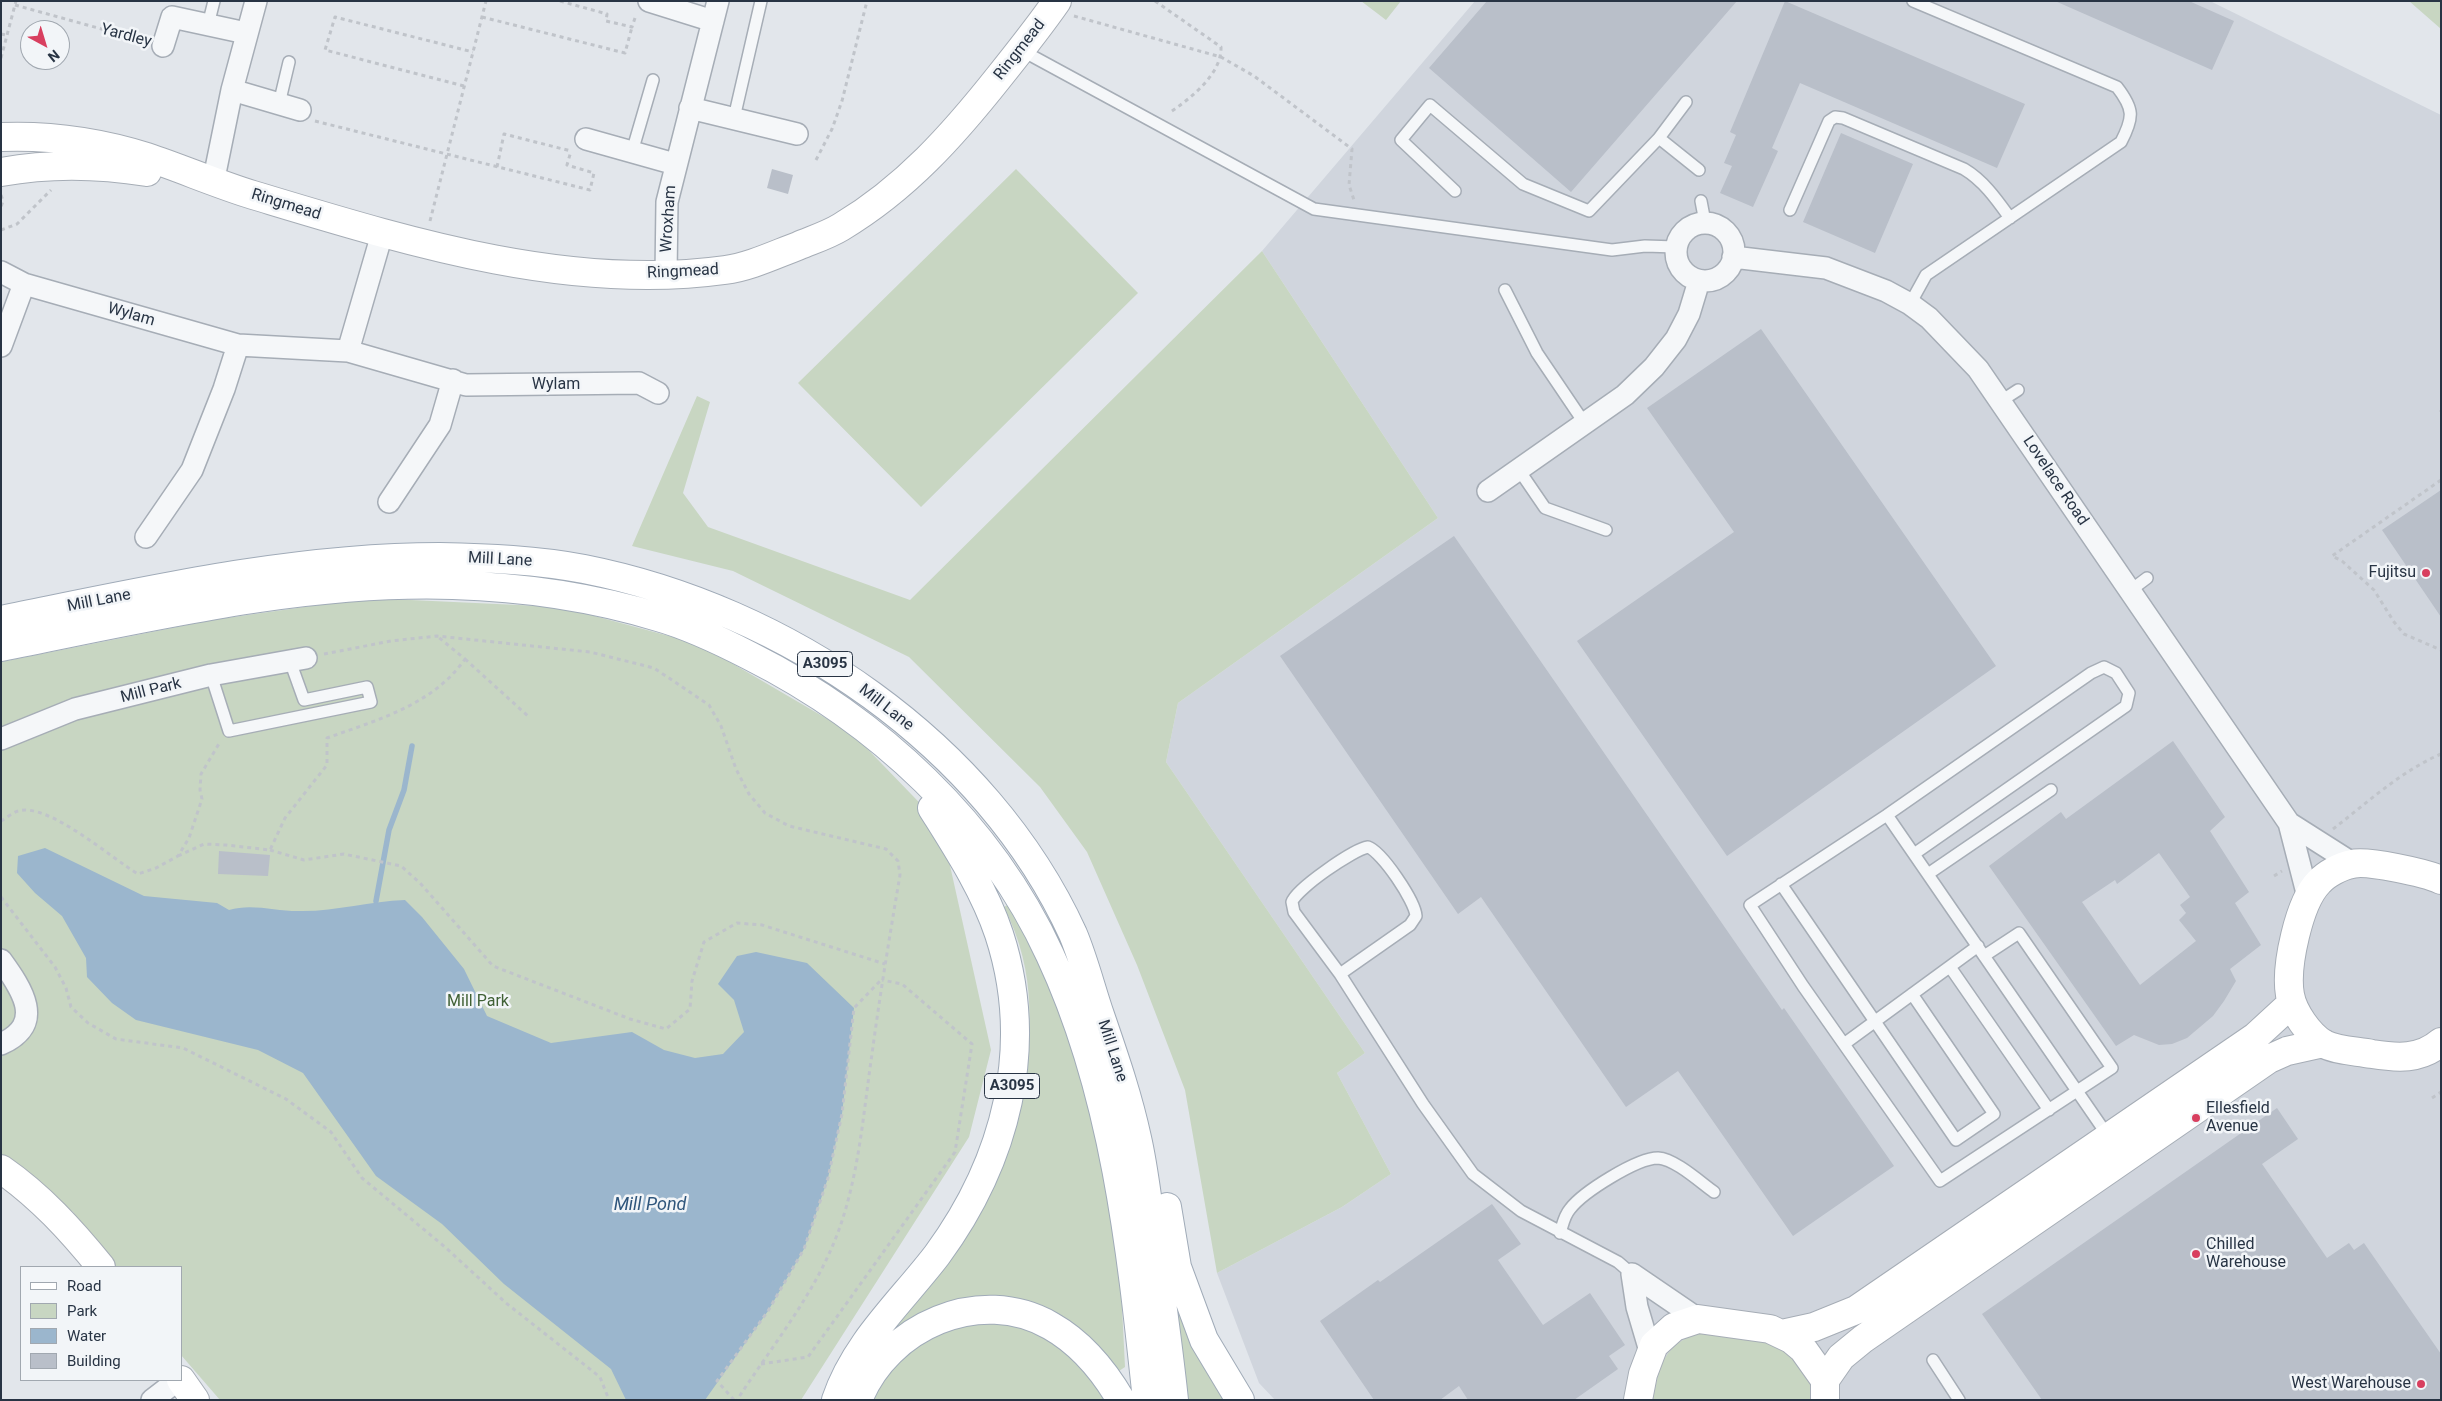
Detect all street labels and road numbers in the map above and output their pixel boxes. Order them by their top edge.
street label: Ringmead [990,16,1050,84]
street label: Yardley [98,20,154,52]
street label: Ringmead [249,185,323,225]
street label: Wroxham [657,185,681,253]
street label: Ringmead [647,261,719,283]
street label: Wylam [105,299,157,331]
street label: Wylam [532,375,580,395]
street label: Lovelace Road [2018,433,2092,529]
street label: Mill Lane [467,549,533,571]
street label: Mill Lane [66,585,132,617]
road number: A3095 [798,652,852,676]
street label: Mill Park [119,674,183,708]
street label: Mill Lane [855,681,917,735]
street label: Mill Lane [1093,1017,1131,1085]
road number: A3095 [984,1074,1040,1098]

